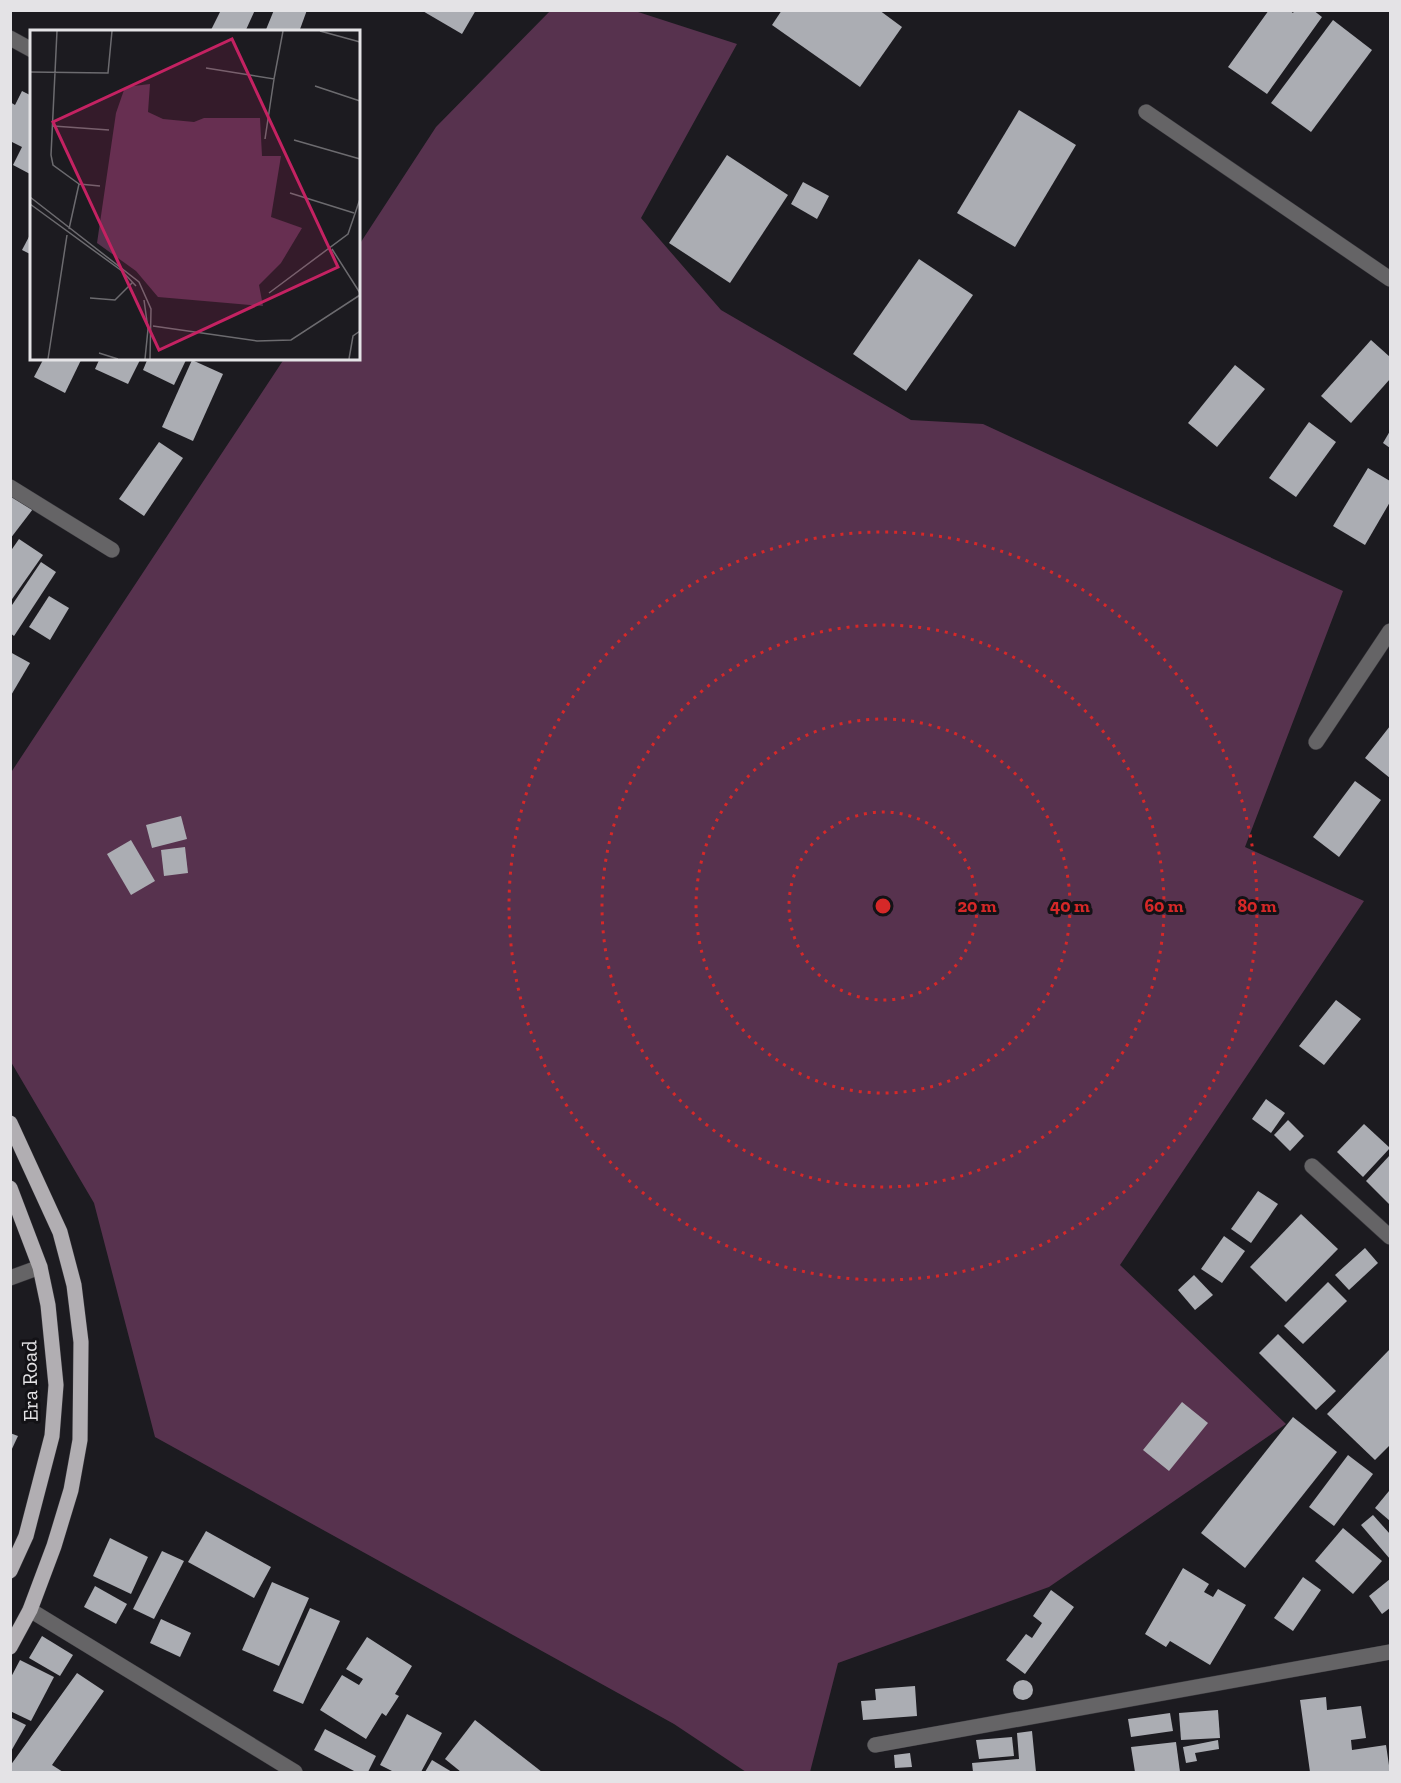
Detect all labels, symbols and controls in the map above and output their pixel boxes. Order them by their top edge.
inset map [30,30,360,360]
text: 20 m [957,895,997,917]
text: 40 m [1050,895,1090,917]
text: 60 m [1144,895,1184,917]
text: 80 m [1237,895,1277,917]
centre of rings [873,896,893,916]
street label: Era Road [16,1340,43,1422]

